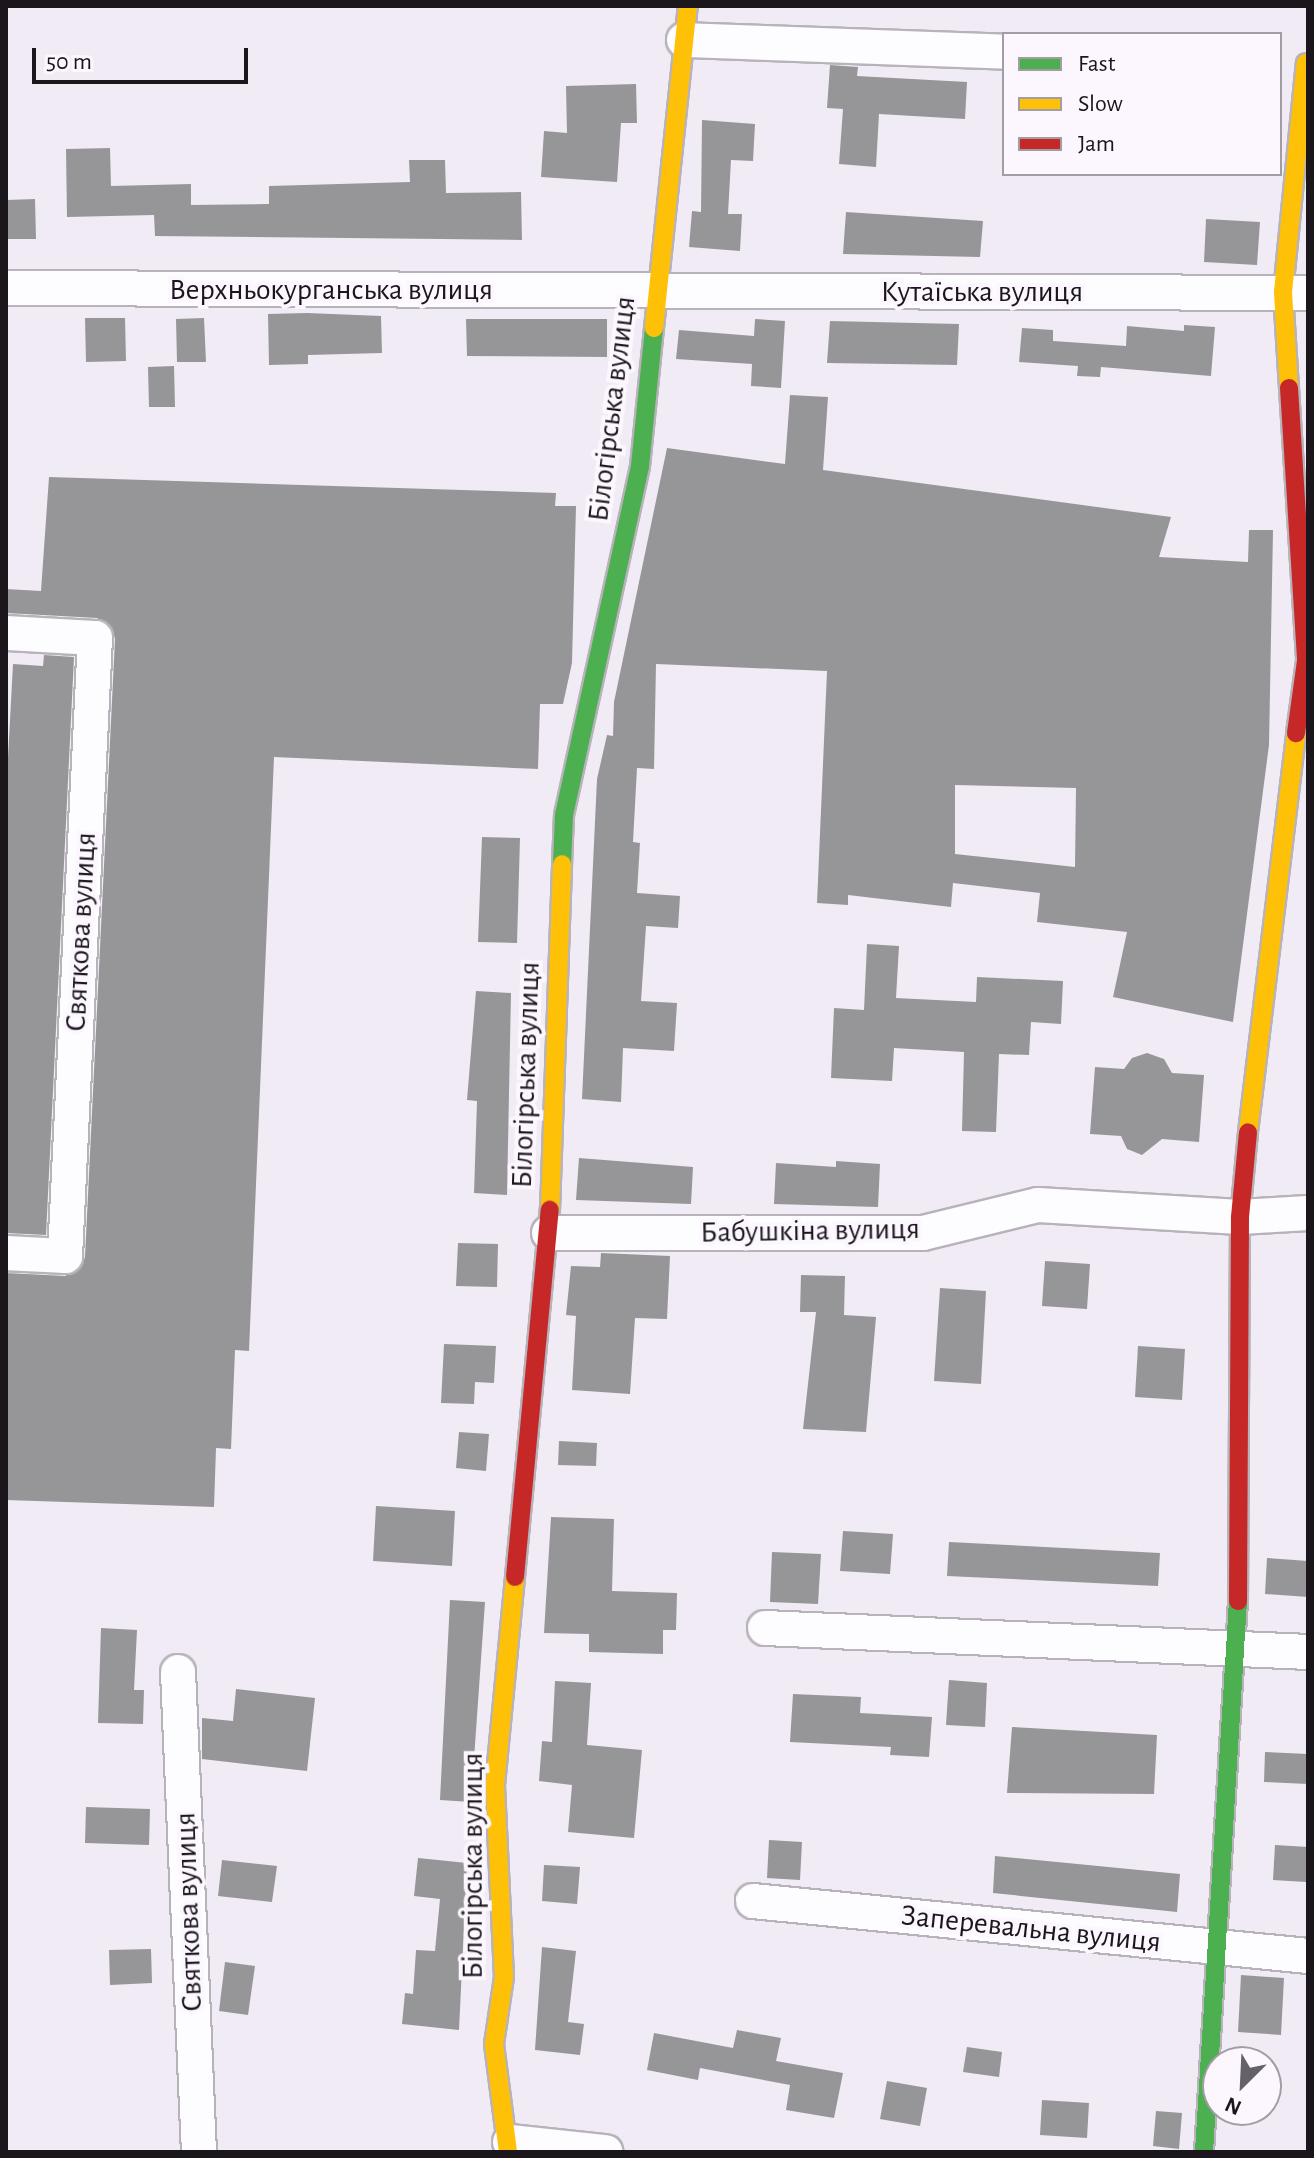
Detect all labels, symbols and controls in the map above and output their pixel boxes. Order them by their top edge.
scale bar [36,32,252,82]
legend [1002,32,1282,176]
text: 50 m [46,50,92,74]
text: Fast [1078,52,1115,76]
text: Slow [1078,92,1123,116]
text: Jam [1078,132,1115,156]
street label: Верхньокурганська вулиця [169,272,493,308]
street label: Кутаїська вулиця [881,274,1083,310]
street label: Білогірська вулиця [580,294,644,524]
street label: Святкова вулиця [58,831,104,1033]
street label: Білогірська вулиця [504,961,548,1189]
street label: Бабушкіна вулиця [700,1211,920,1251]
street label: Білогірська вулиця [455,1753,491,1979]
street label: Святкова вулиця [168,1812,210,2012]
street label: Заперевальна вулиця [899,1897,1163,1961]
north arrow [1202,2046,1282,2126]
text: N [1222,2093,1245,2119]

